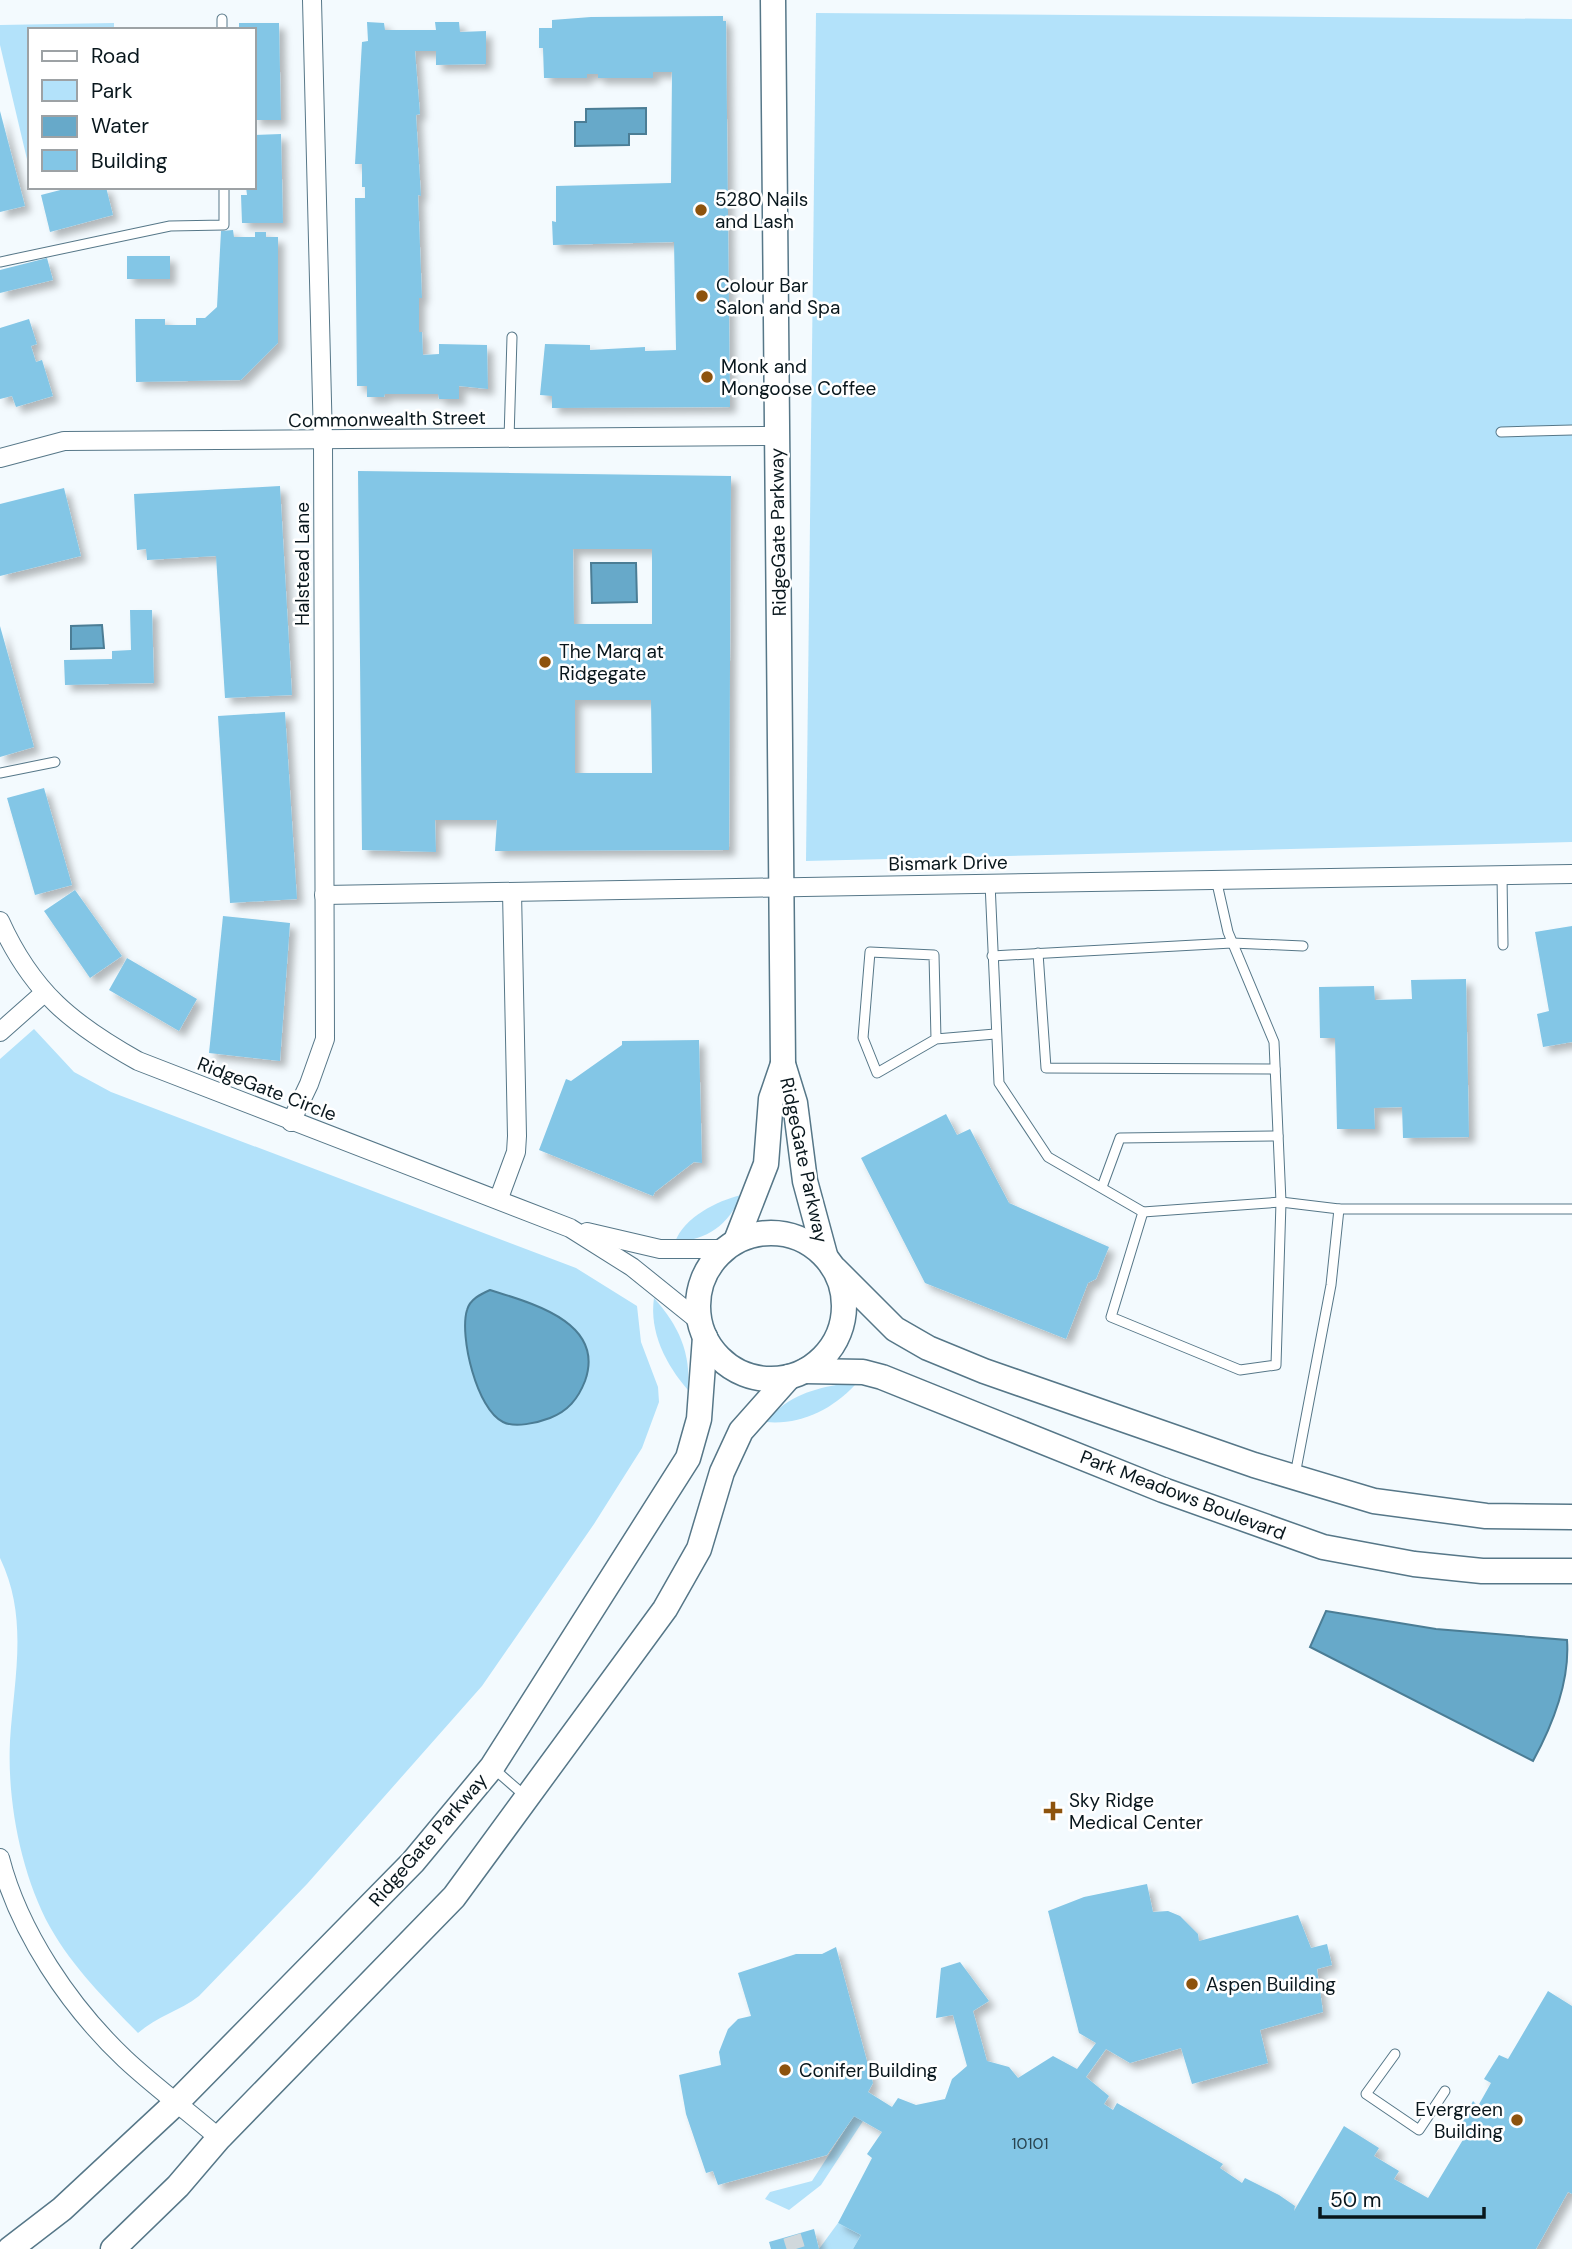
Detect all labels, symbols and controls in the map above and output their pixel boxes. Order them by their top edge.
legend [28,28,256,189]
text: Road [91,42,140,70]
text: Park [91,77,133,105]
text: Water [91,112,149,140]
text: Building [91,147,168,175]
place label: 5280 Nails and Lash [715,187,808,234]
marker: 5280 Nails and Lash [693,202,709,218]
place label: Colour Bar Salon and Spa [716,273,840,320]
marker: Colour Bar Salon and Spa [694,288,710,304]
place label: Monk and Mongoose Coffee [721,354,876,401]
marker: Monk and Mongoose Coffee [699,369,715,385]
street label: Commonwealth Street [288,405,486,433]
street label: RidgeGate Parkway [764,447,792,616]
street label: Halstead Lane [290,502,315,626]
place label: The Marq at Ridgegate [559,639,664,686]
marker: The Marq at Ridgegate [537,654,553,670]
street label: Bismark Drive [888,849,1008,877]
street label: RidgeGate Circle [194,1051,340,1127]
street label: RidgeGate Parkway [774,1075,834,1245]
street label: Park Meadows Boulevard [1077,1444,1289,1546]
street label: RidgeGate Parkway [363,1768,493,1912]
place label: Sky Ridge Medical Center [1069,1788,1203,1835]
marker: Sky Ridge Medical Center [1043,1801,1063,1821]
place label: Aspen Building [1206,1972,1336,1997]
marker: Aspen Building [1184,1976,1200,1992]
place label: Conifer Building [799,2058,938,2083]
marker: Conifer Building [777,2062,793,2078]
place label: Evergreen Building [1415,2097,1503,2144]
marker: Evergreen Building [1509,2112,1525,2128]
house number: 10101 [1012,2133,1048,2154]
scale bar [1320,2176,1484,2220]
text: 50 m [1330,2186,1381,2214]

